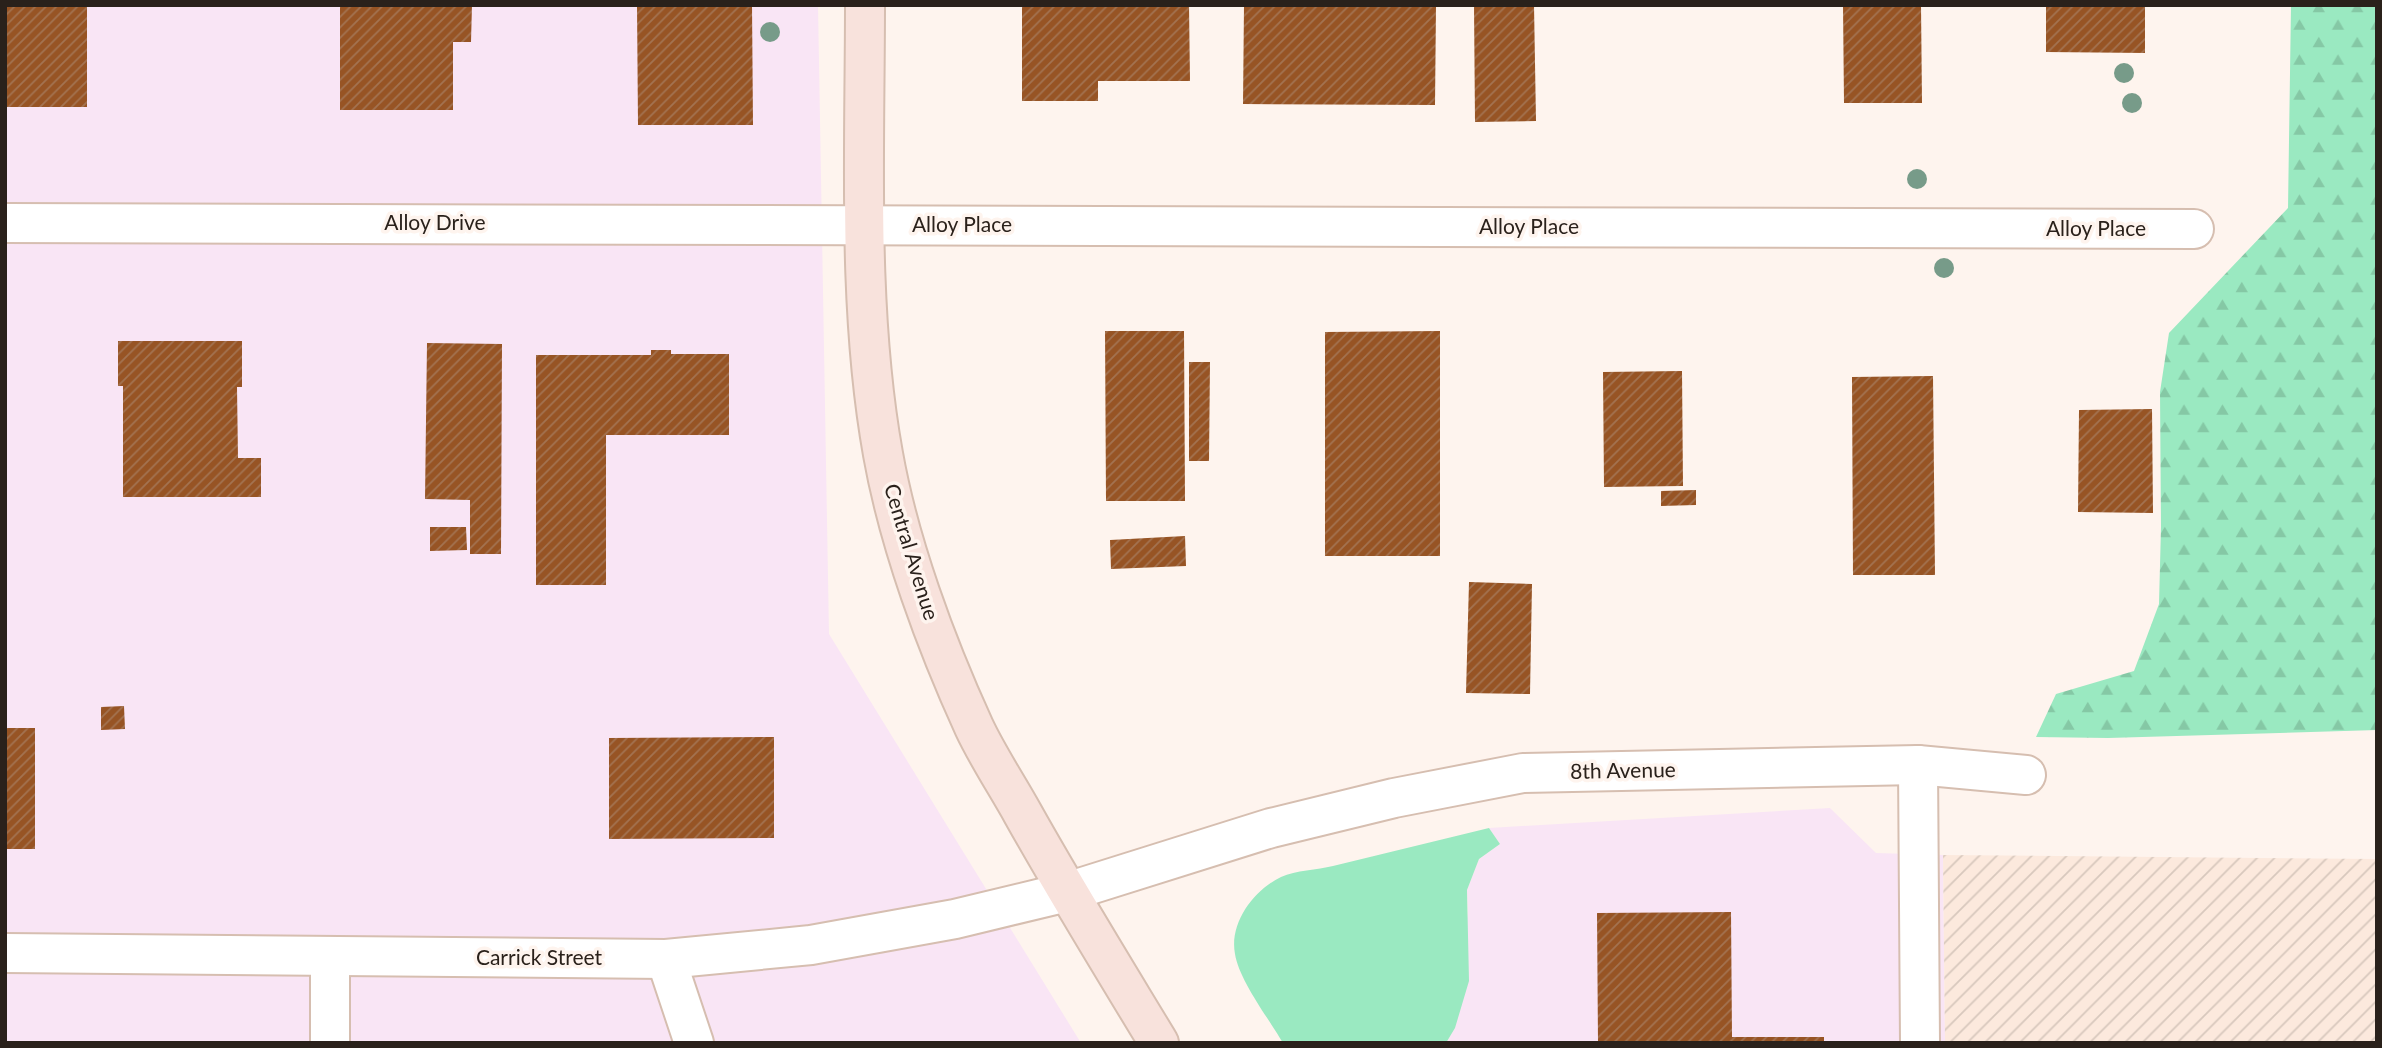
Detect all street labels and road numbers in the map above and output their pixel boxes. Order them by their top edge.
street label: Alloy Drive [384,209,486,234]
street label: Alloy Place [912,211,1012,236]
street label: Alloy Place [1479,213,1579,238]
street label: Alloy Place [2046,215,2146,240]
street label: Central Avenue [880,480,945,623]
street label: 8th Avenue [1570,756,1676,783]
street label: Carrick Street [476,944,603,969]

